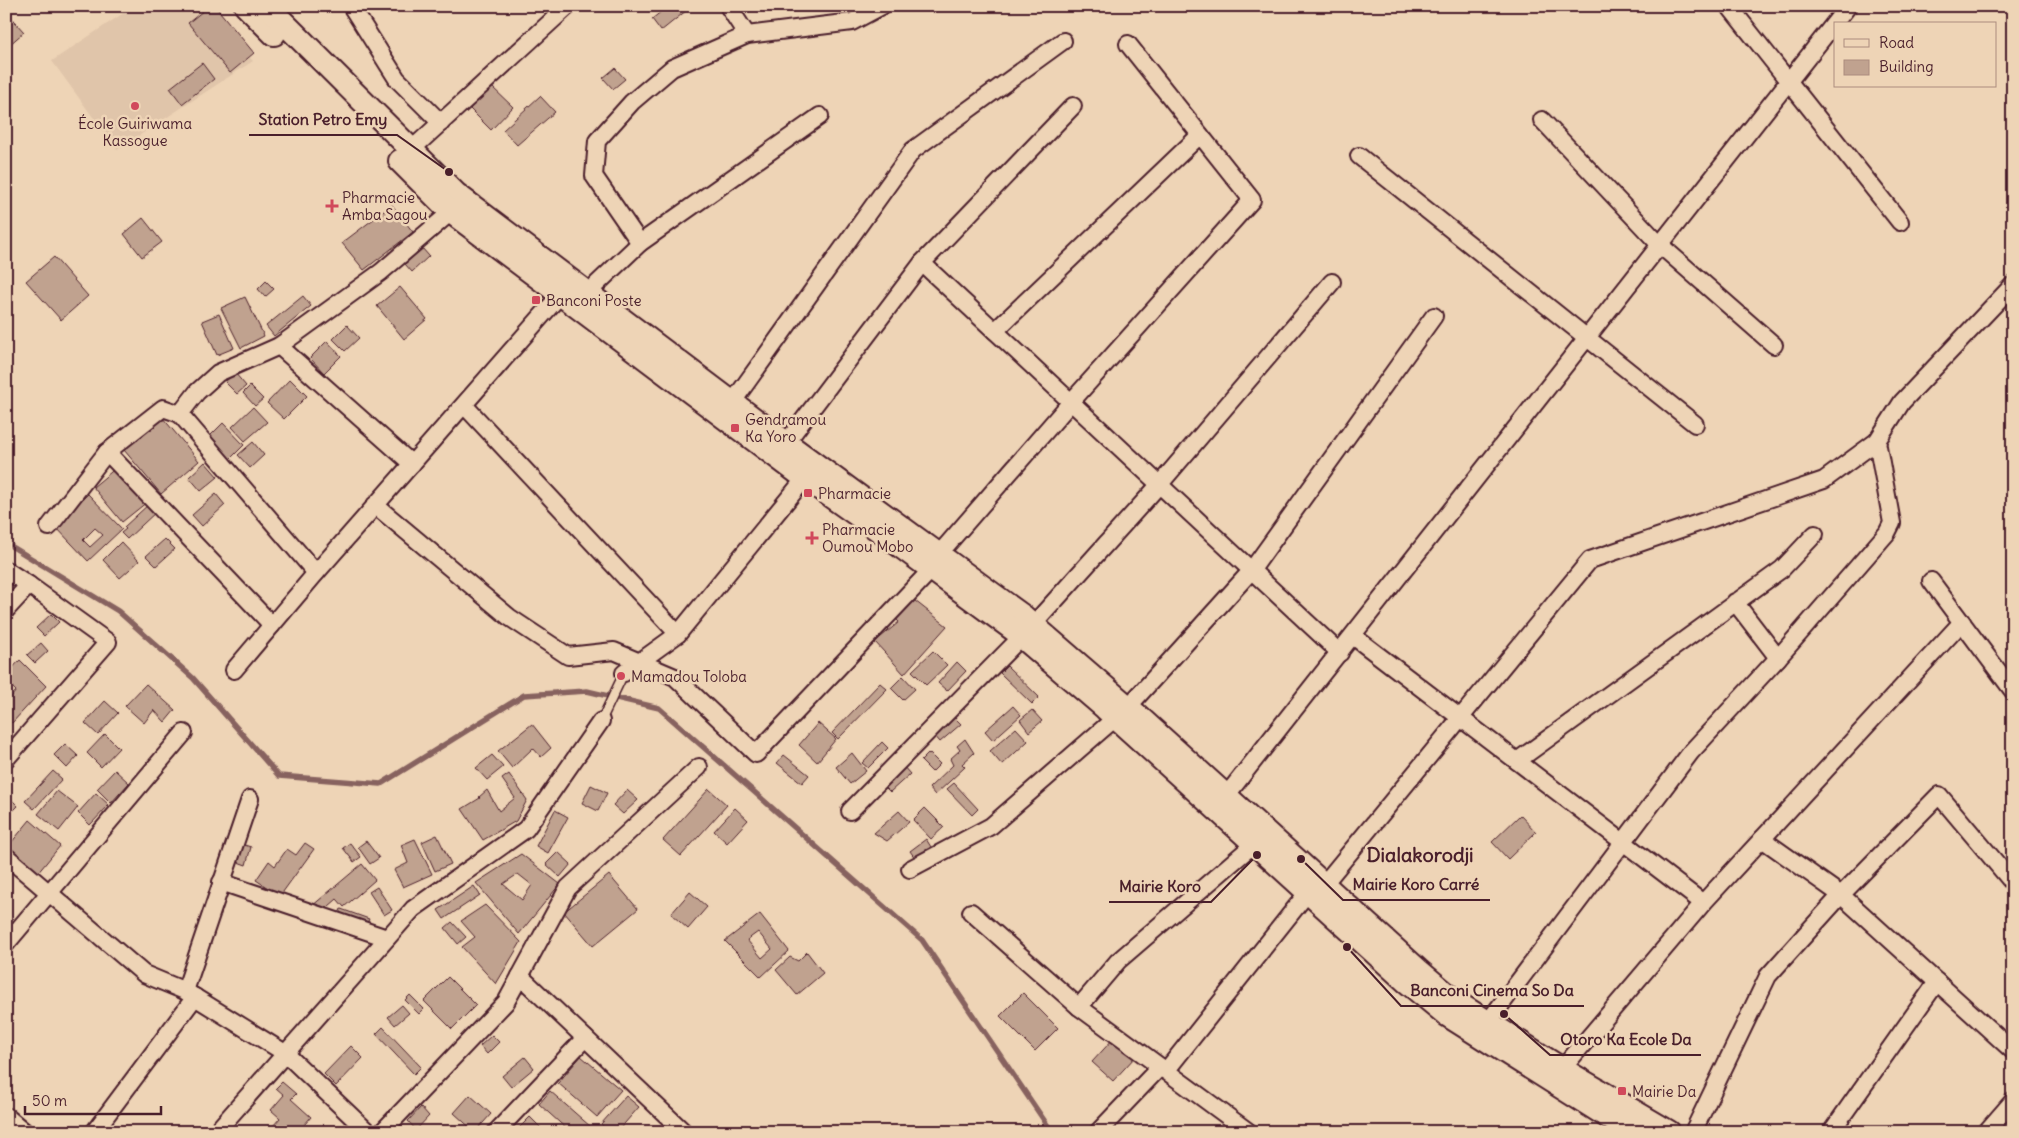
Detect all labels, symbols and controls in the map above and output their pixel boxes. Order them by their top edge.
legend [1834,22,1996,88]
text: Road [1879,33,1914,52]
text: Building [1879,57,1934,76]
marker: École Guiriwama Kassogue [129,100,141,112]
callout: Station Petro Emy [249,104,397,135]
text: Station Petro Emy [259,109,387,130]
place label: École Guiriwama Kassogue [78,114,192,150]
place label: Pharmacie Amba Sagou [342,188,428,224]
marker: Pharmacie Amba Sagou [326,200,338,212]
place label: Banconi Poste [546,291,642,310]
marker: Banconi Poste [530,294,542,306]
place label: Gendramou Ka Yoro [745,410,827,446]
marker: Gendramou Ka Yoro [729,422,741,434]
place label: Pharmacie [818,484,891,503]
marker: Pharmacie [802,487,814,499]
place label: Pharmacie Oumou Mobo [822,520,913,556]
marker: Pharmacie Oumou Mobo [806,532,818,544]
place label: Mamadou Toloba [631,667,747,686]
marker: Mamadou Toloba [615,670,627,682]
district label: Dialakorodji [1366,842,1474,867]
callout: Mairie Koro Carré [1343,869,1490,900]
callout: Mairie Koro [1109,871,1211,902]
text: Mairie Koro Carré [1353,874,1480,894]
text: Mairie Koro [1119,876,1201,896]
callout: Banconi Cinema So Da [1401,975,1584,1006]
text: Banconi Cinema So Da [1410,980,1574,1000]
callout: Otoro Ka Ecole Da [1550,1024,1701,1055]
text: Otoro Ka Ecole Da [1560,1029,1692,1049]
place label: Mairie Da [1632,1082,1697,1101]
scale bar [25,1083,161,1115]
marker: Mairie Da [1616,1085,1628,1097]
text: 50 m [32,1091,67,1110]

